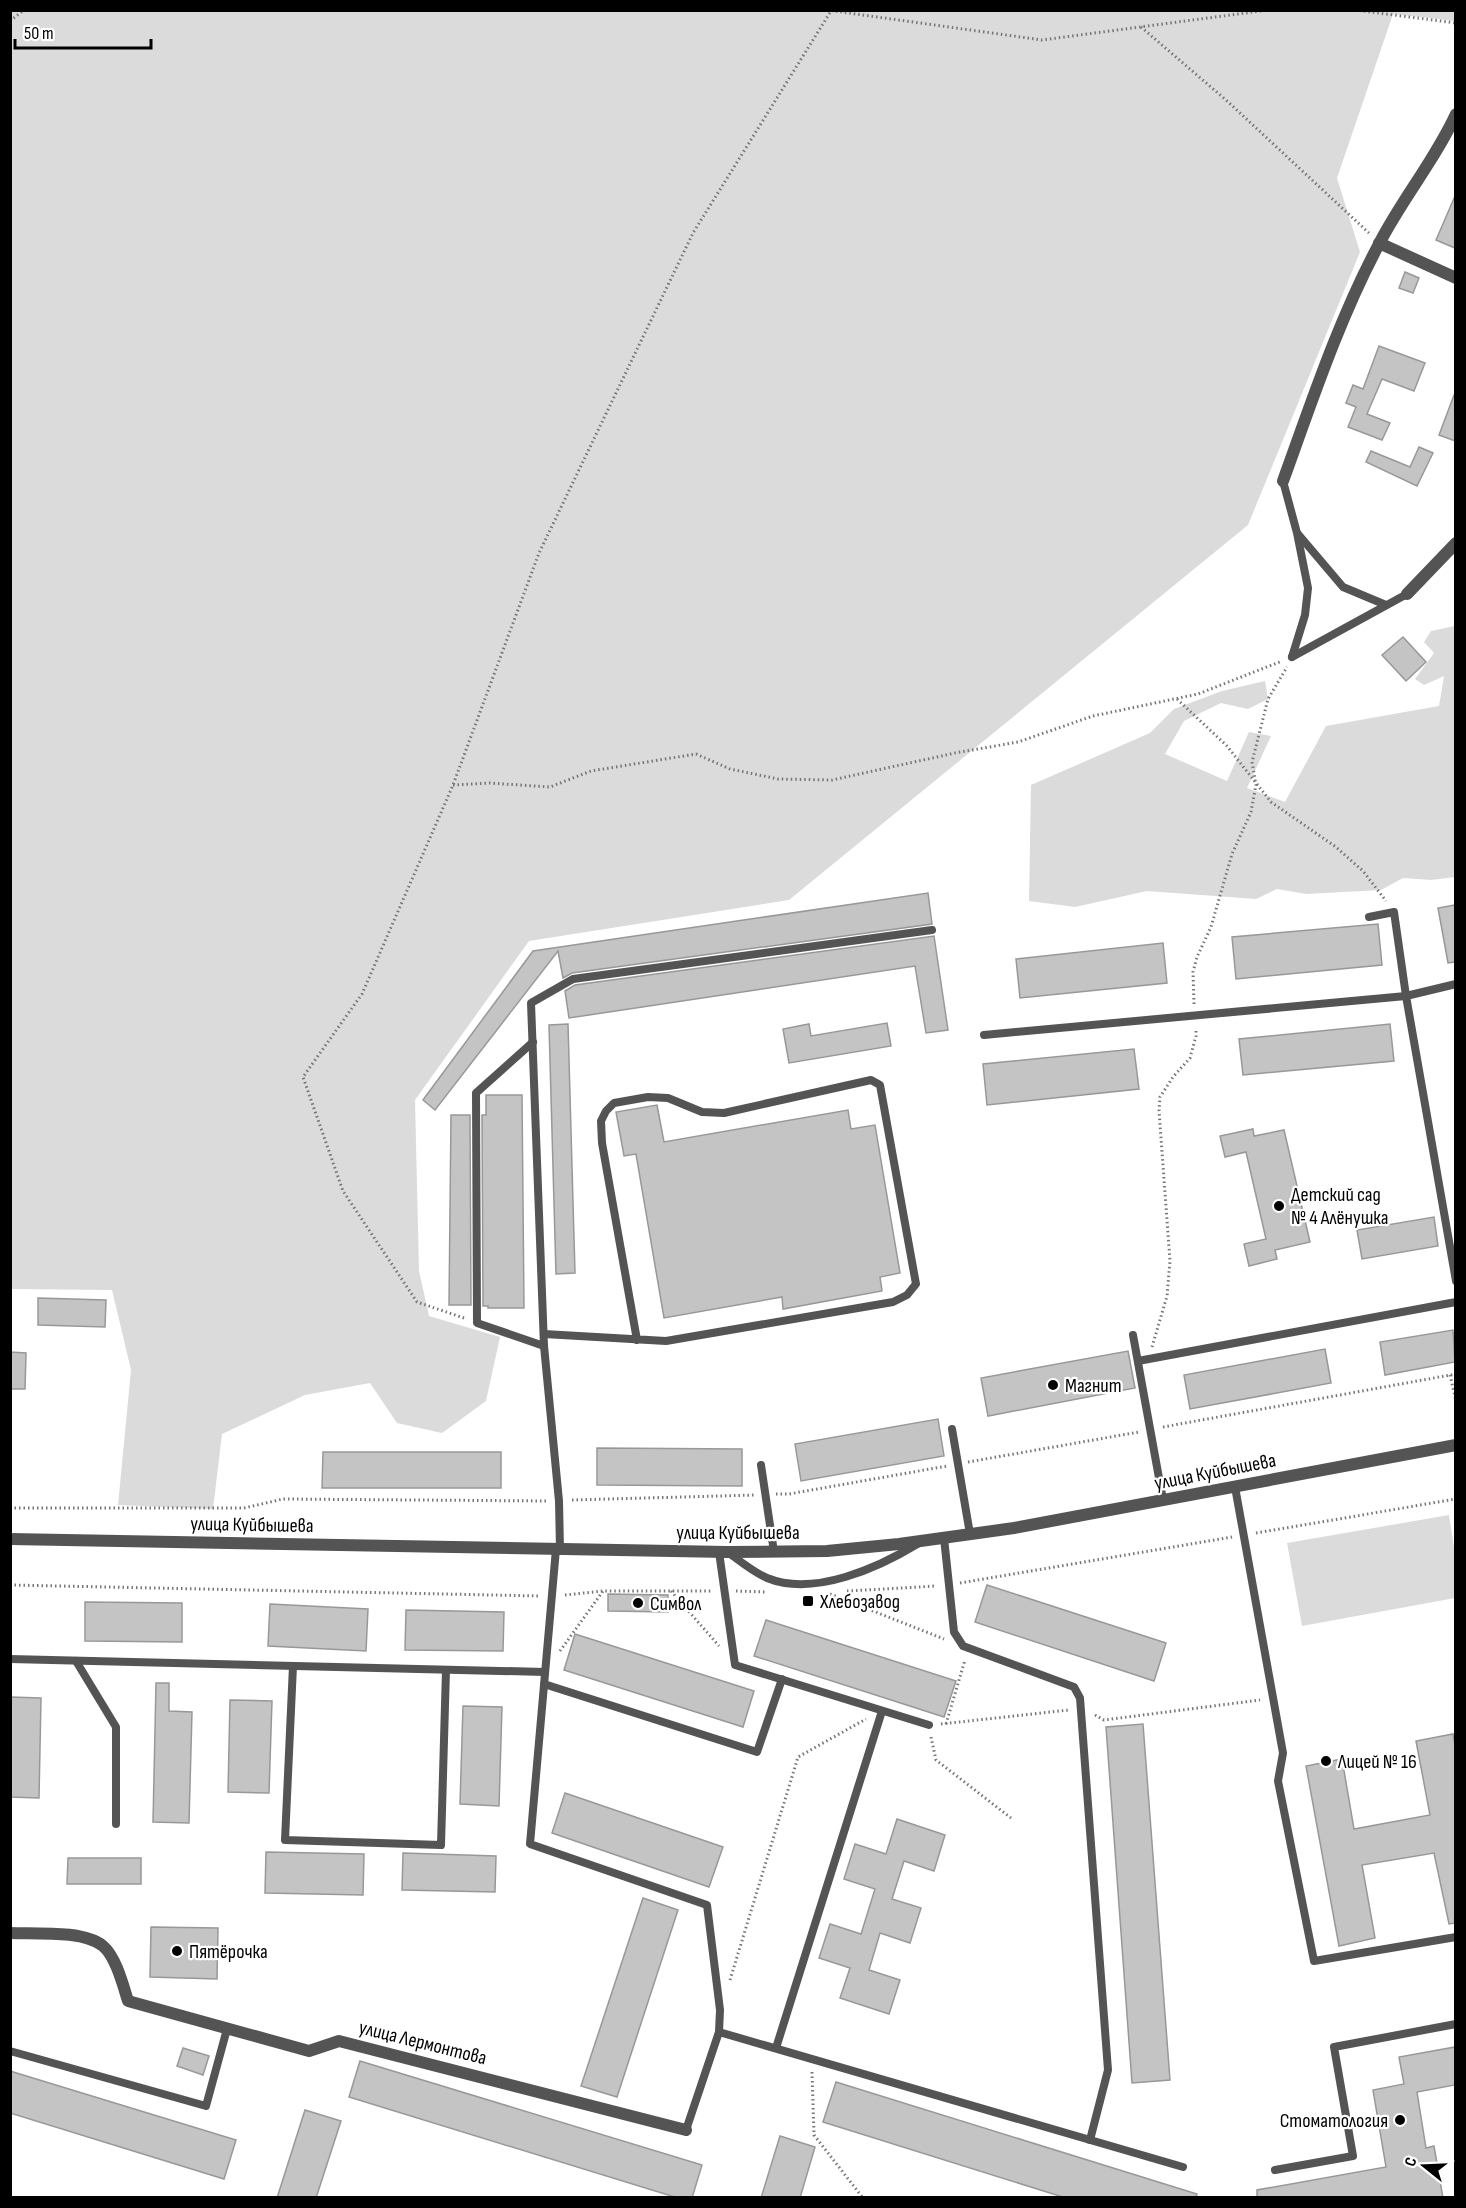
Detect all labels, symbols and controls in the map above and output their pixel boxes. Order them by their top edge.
scale bar [15,12,152,50]
text: 50 m [24,23,54,44]
place label: Детский сад № 4 Алёнушка [1291,1183,1388,1230]
marker: Детский сад № 4 Алёнушка [1272,1199,1286,1213]
place label: Магнит [1065,1374,1122,1398]
marker: Магнит [1046,1378,1060,1392]
street label: улица Куйбышева [1152,1448,1278,1496]
street label: улица Куйбышева [190,1512,314,1538]
street label: улица Куйбышева [676,1521,800,1545]
place label: Хлебозавод [819,1590,900,1614]
place label: Символ [650,1592,701,1616]
marker: Хлебозавод [801,1594,815,1608]
marker: Символ [631,1596,645,1610]
place label: Лицей № 16 [1337,1750,1417,1774]
marker: Лицей № 16 [1319,1754,1333,1768]
place label: Пятёрочка [189,1940,268,1964]
marker: Пятёрочка [170,1944,184,1958]
street label: улица Лермонтова [356,2016,489,2070]
place label: Стоматология [1280,2109,1388,2133]
marker: Стоматология [1393,2113,1407,2127]
north arrow [1394,2136,1454,2196]
text: С [1401,2155,1421,2169]

